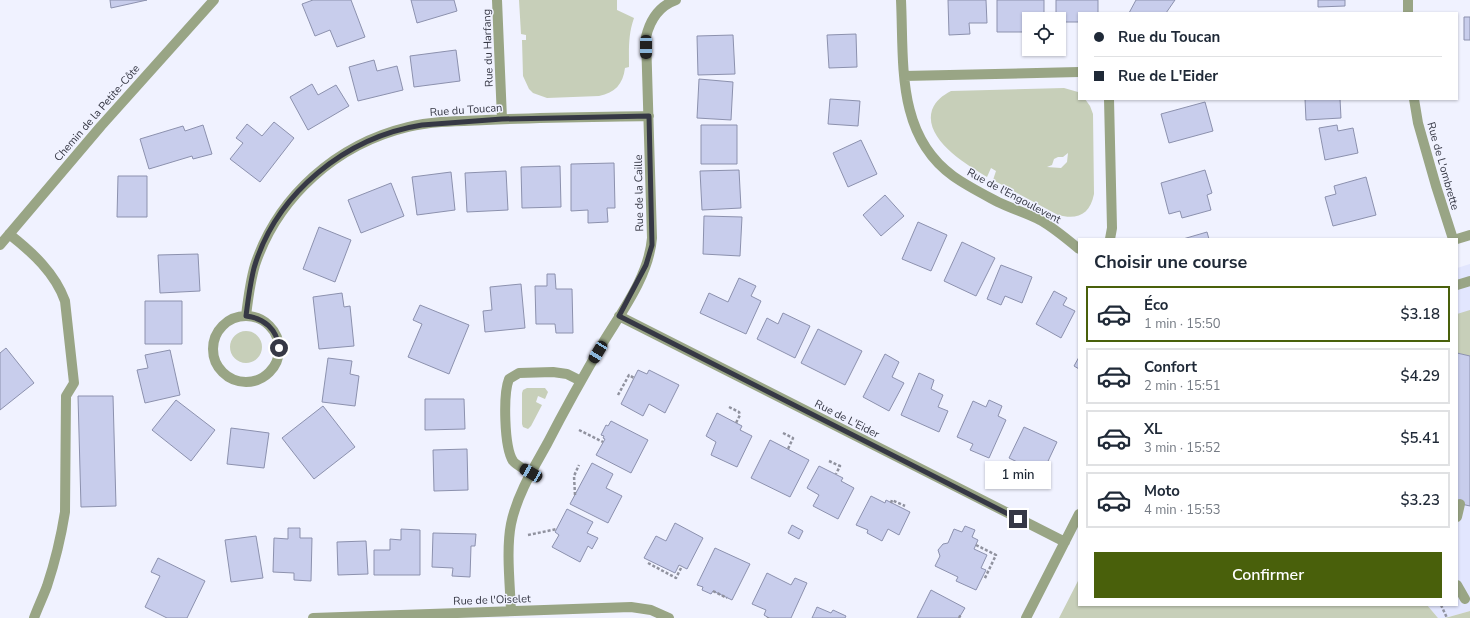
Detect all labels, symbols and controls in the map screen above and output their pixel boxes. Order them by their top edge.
street label: Rue du Harfang [479,9,497,87]
map controls [1022,12,1066,56]
button: locate [1022,12,1066,56]
text: Rue du Toucan [1118,27,1220,47]
car [640,35,652,59]
street label: Chemin de la Petite-Côte [51,61,143,165]
text: Rue de L'Eider [1118,66,1218,86]
street label: Rue du Toucan [429,100,503,120]
street label: Rue de L'ombrette [1423,120,1463,212]
street label: Rue de la Caille [631,154,647,232]
street label: Rue de l'Engoulevent [964,165,1064,227]
text: Choisir une course [1094,250,1247,274]
text: Éco [1144,295,1168,315]
icon: car [1096,296,1132,332]
text: $3.18 [1400,304,1440,324]
text: 1 min · 15:50 [1144,315,1220,333]
route start [270,339,288,357]
car [587,339,609,365]
text: Confort [1144,357,1197,377]
icon: car [1096,358,1132,394]
text: $4.29 [1400,366,1440,386]
text: 2 min · 15:51 [1144,377,1220,395]
street label: Rue de L'Eider [812,396,882,442]
text: XL [1144,419,1163,439]
icon: car [1096,420,1132,456]
text: $5.41 [1400,428,1440,448]
text: 3 min · 15:52 [1144,439,1220,457]
callout: 1 min [985,461,1051,489]
car [518,462,544,484]
text: 1 min [1001,466,1035,484]
text: Moto [1144,481,1180,501]
icon: car [1096,482,1132,518]
text: $3.23 [1400,490,1440,510]
text: 4 min · 15:53 [1144,501,1220,519]
route end [1009,510,1027,528]
button: Confirmer [1094,552,1442,598]
street label: Rue de l'Oiselet [453,591,531,609]

